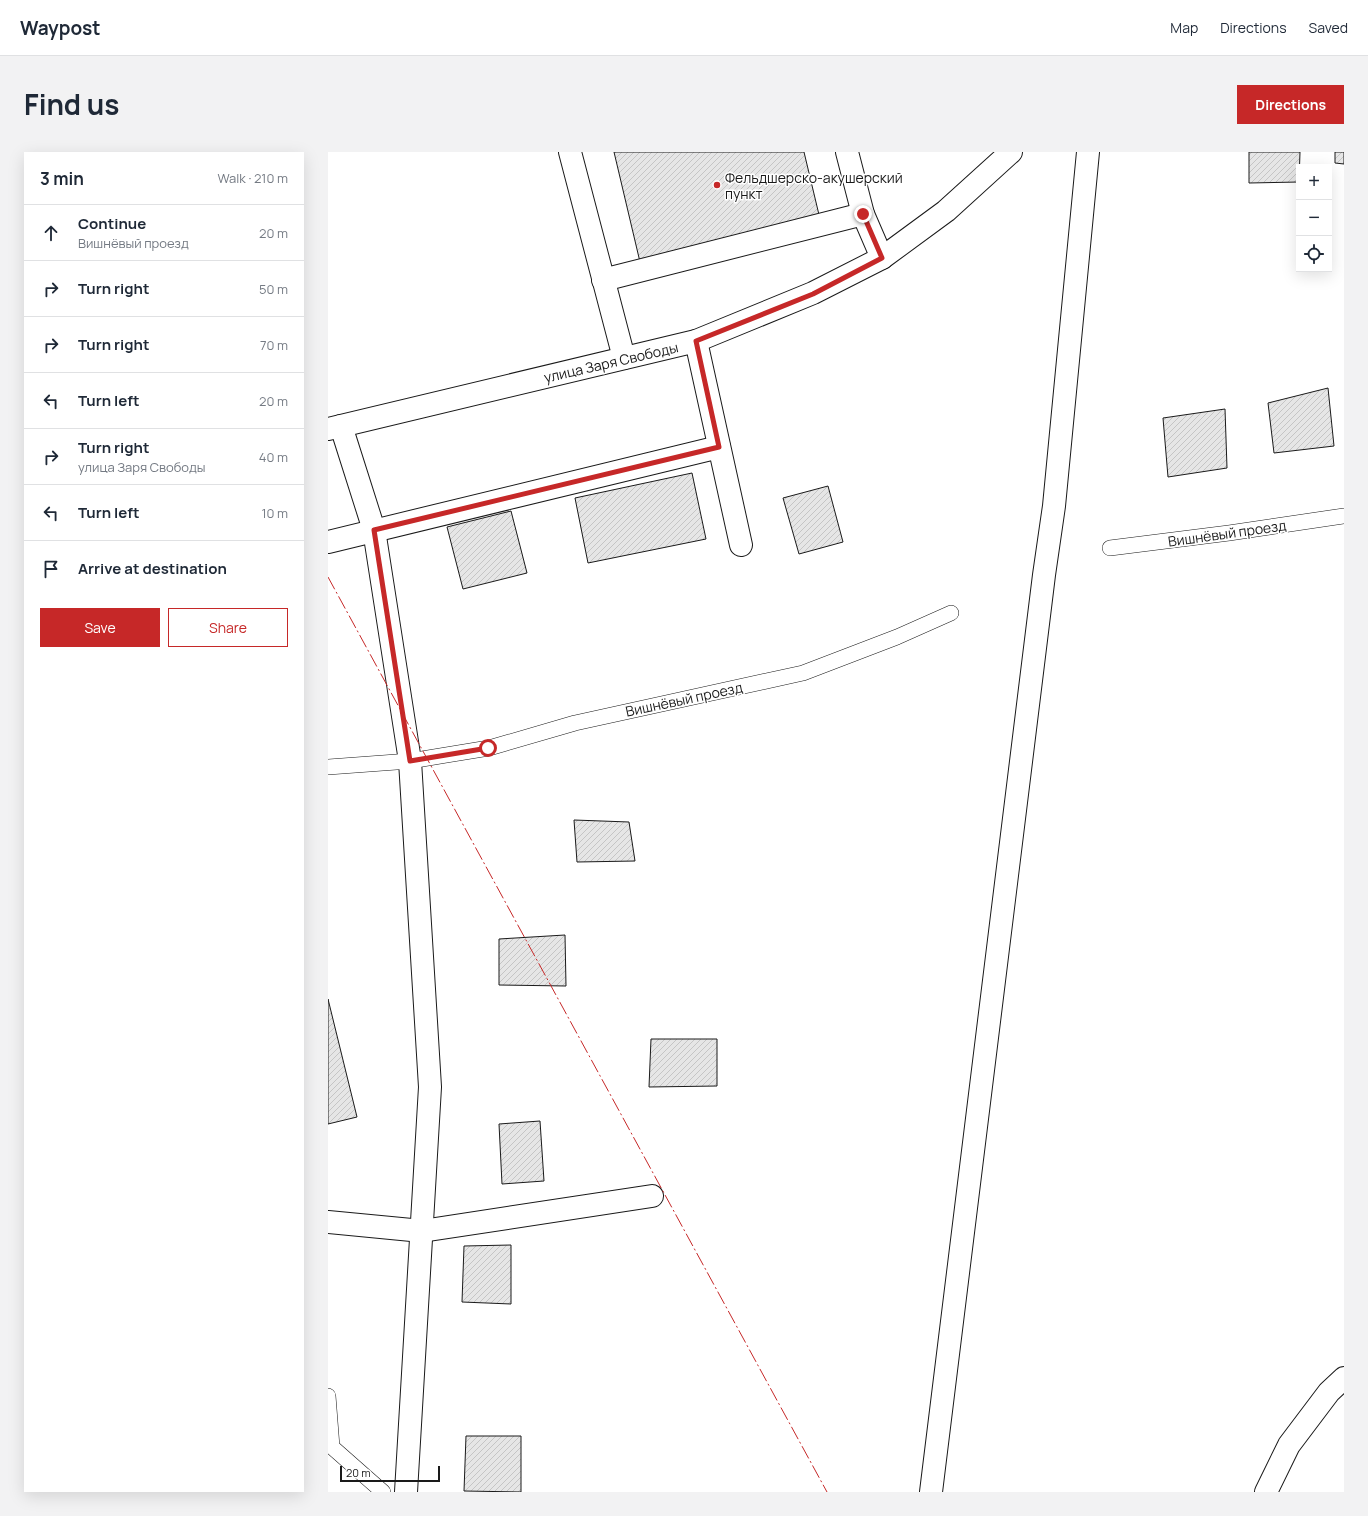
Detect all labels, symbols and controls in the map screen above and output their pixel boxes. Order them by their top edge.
text: Waypost [20,15,100,41]
text: Map [1170,18,1198,37]
text: Directions [1220,18,1287,37]
text: Saved [1309,18,1348,37]
text: Find us [24,85,119,123]
button: Directions [1237,85,1344,124]
map controls [1296,164,1332,272]
button: + [1296,164,1332,200]
text: 3 min [40,167,84,190]
place label: Фельдшерско-акушерский пункт [725,168,903,203]
text: Walk · 210 m [218,169,288,187]
marker: Фельдшерско-акушерский пункт [712,180,722,190]
button: − [1296,200,1332,236]
route end [854,205,872,223]
text: Continue [78,213,146,234]
icon: ahead [40,222,62,244]
text: 20 m [259,224,288,242]
text: Вишнёвый проезд [78,234,189,252]
button: locate [1296,236,1332,272]
icon: right [40,278,62,300]
text: Turn right [78,278,149,299]
text: 50 m [259,280,288,298]
icon: right [40,334,62,356]
text: Turn right [78,334,149,355]
text: 70 m [260,336,288,354]
street label: улица Заря Свободы [542,337,680,387]
icon: left [40,390,62,412]
text: Turn left [78,390,140,411]
text: 20 m [259,392,288,410]
text: Turn right [78,437,149,458]
icon: right [40,446,62,468]
text: 40 m [259,448,288,466]
text: улица Заря Свободы [78,458,206,476]
icon: left [40,502,62,524]
text: Turn left [78,502,140,523]
text: 10 m [261,504,288,522]
street label: Вишнёвый проезд [1167,515,1287,551]
icon: arrive [40,558,62,580]
text: Arrive at destination [78,558,227,579]
button: Save [40,608,160,647]
button: Share [168,608,288,647]
street label: Вишнёвый проезд [624,677,744,721]
route start [479,739,497,757]
scale bar [340,1464,440,1483]
text: 20 m [346,1465,371,1480]

